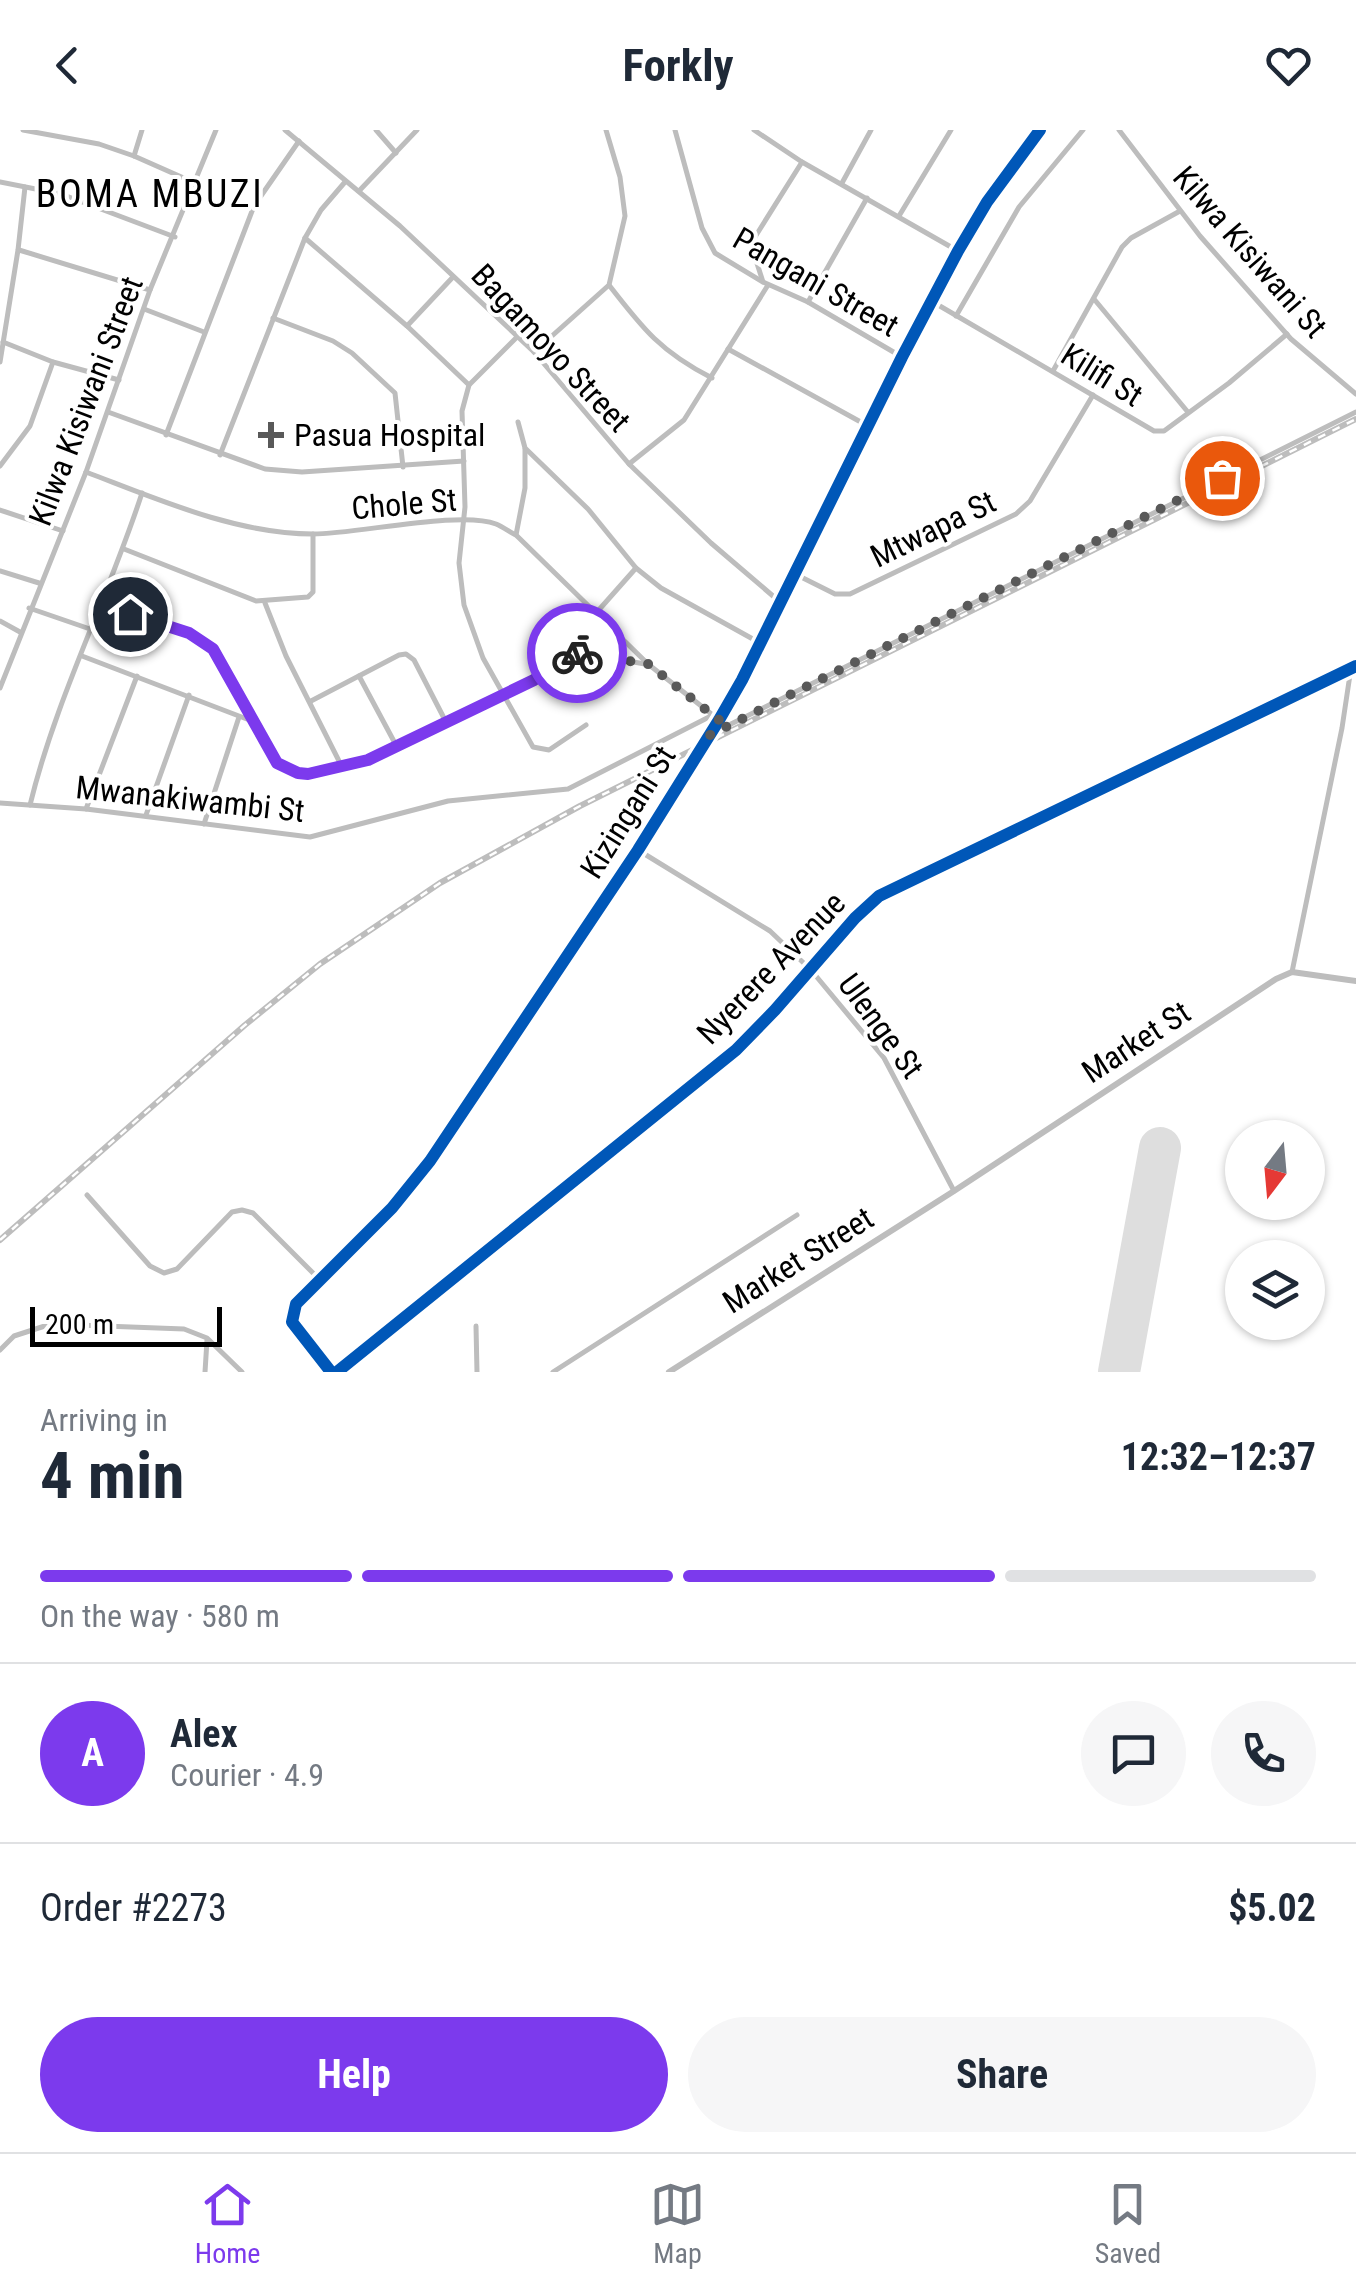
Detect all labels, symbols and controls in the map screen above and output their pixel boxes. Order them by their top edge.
icon: back [40,38,95,93]
icon: heart [1261,38,1316,93]
text: Forkly [622,39,734,92]
street label: Kilwa Kisiwani St [1165,159,1335,345]
district label: BOMA MBUZI [36,172,264,216]
street label: Pangani Street [727,219,905,345]
street label: Bagamoyo Street [464,256,638,440]
street label: Kilwa Kisiwani Street [21,271,151,531]
street label: Kilifi St [1054,335,1150,415]
place label: Pasua Hospital [294,416,485,454]
marker: Pasua Hospital [258,422,284,448]
pin [1180,436,1265,521]
icon: bag [1195,451,1250,506]
street label: Chole St [350,480,458,528]
street label: Mtwapa St [864,482,1002,576]
pin [88,572,173,657]
icon: home [103,587,158,642]
courier [527,603,627,703]
icon: bike [550,626,605,681]
street label: Kizingani St [572,739,684,885]
street label: Mwanakiwambi St [74,768,306,830]
street label: Nyerere Avenue [689,884,853,1052]
street label: Ulenge St [830,966,932,1086]
street label: Market St [1075,993,1197,1091]
north arrow [1225,1120,1325,1220]
map controls [1225,1120,1325,1340]
street label: Market Street [716,1199,880,1321]
button: layers [1225,1240,1325,1340]
scale bar [30,1302,222,1346]
text: 200 m [45,1308,114,1341]
text: Arriving in [40,1401,168,1439]
text: 12:32–12:37 [1121,1435,1316,1479]
text: 4 min [40,1438,184,1514]
text: On the way · 580 m [40,1597,280,1635]
button: chat [1081,1701,1186,1806]
button: phone [1211,1701,1316,1806]
text: Alex [170,1712,238,1756]
text: A [81,1731,104,1775]
text: Courier · 4.9 [170,1756,324,1794]
text: Order #2273 [40,1886,227,1930]
text: $5.02 [1228,1886,1316,1930]
button: Help [40,2017,668,2132]
button: Share [688,2017,1316,2132]
tab: Home [195,2177,260,2270]
tab: Map [650,2177,705,2270]
tab: Saved [1095,2177,1161,2270]

